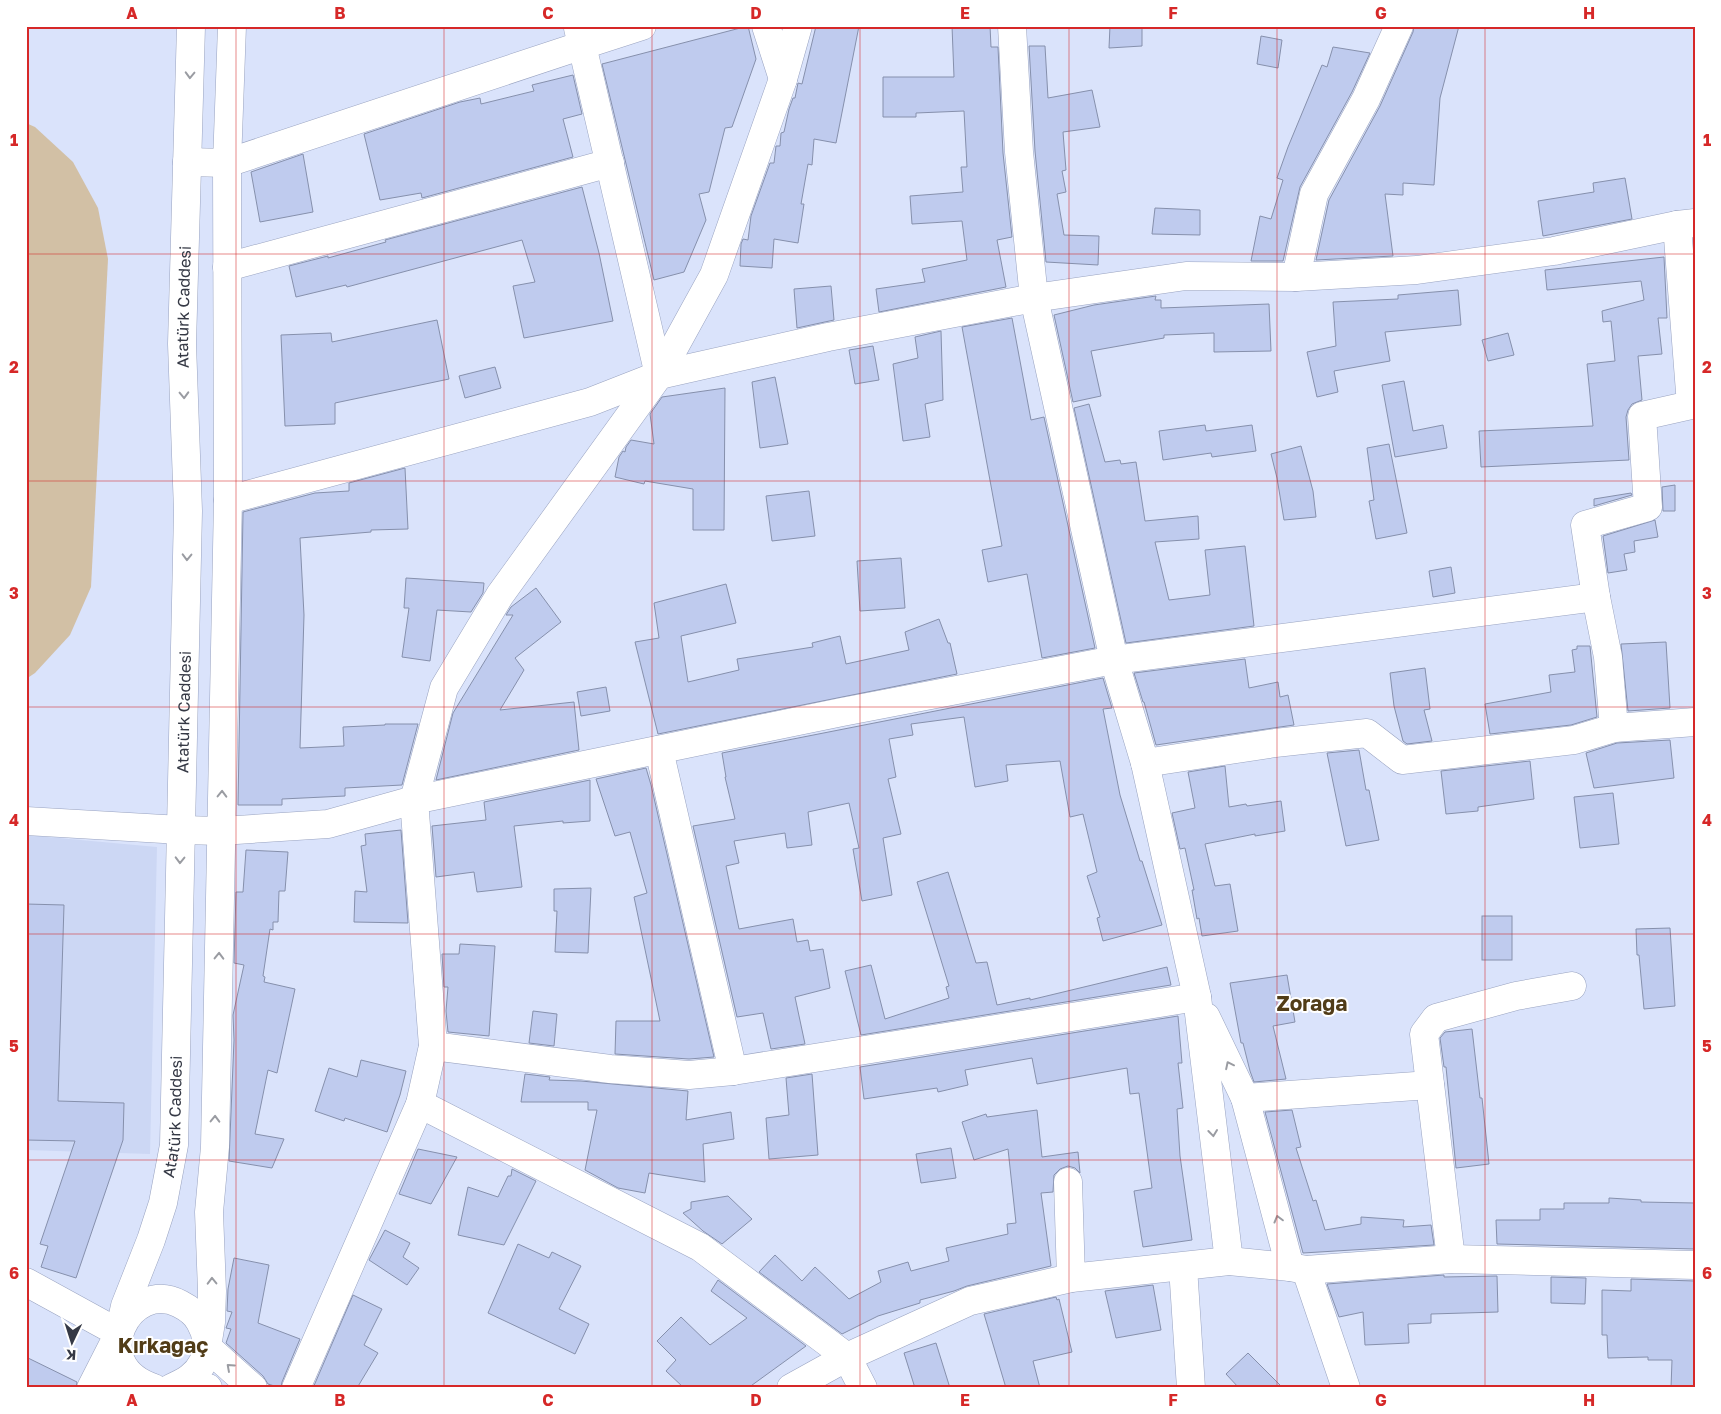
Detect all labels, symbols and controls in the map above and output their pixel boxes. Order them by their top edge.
text: A [126,3,138,23]
text: B [334,3,346,23]
text: C [542,3,554,23]
text: D [750,3,762,23]
text: E [960,3,970,23]
text: F [1168,3,1178,23]
text: G [1375,3,1387,23]
text: H [1583,3,1595,23]
one-way arrow [184,71,195,79]
text: 1 [10,130,18,150]
text: 1 [1703,130,1711,150]
street label: Atatürk Caddesi [172,246,195,369]
text: 2 [9,357,19,377]
text: 2 [1702,357,1712,377]
one-way arrow [179,392,189,399]
one-way arrow [182,554,192,562]
text: 3 [9,583,19,603]
text: 3 [1702,583,1712,603]
street label: Atatürk Caddesi [172,650,195,773]
one-way arrow [217,789,227,797]
text: 4 [9,810,19,830]
text: 4 [1702,810,1712,830]
one-way arrow [175,856,185,864]
one-way arrow [214,952,224,960]
district label: Zorağa [1277,990,1347,1016]
text: 5 [9,1036,19,1056]
text: 5 [1702,1036,1712,1056]
street label: Atatürk Caddesi [158,1055,186,1179]
one-way arrow [1225,1061,1236,1070]
one-way arrow [210,1114,220,1122]
one-way arrow [1207,1129,1218,1137]
one-way arrow [1273,1216,1283,1224]
text: 6 [9,1263,19,1283]
text: 6 [1702,1263,1712,1283]
one-way arrow [207,1276,217,1284]
north arrow [48,1316,98,1366]
district label: Kırkağaç [118,1332,208,1358]
text: K [65,1347,77,1364]
one-way arrow [226,1364,235,1373]
text: A [126,1390,138,1410]
text: B [334,1390,346,1410]
text: C [542,1390,554,1410]
text: D [750,1390,762,1410]
text: E [960,1390,970,1410]
text: F [1168,1390,1178,1410]
text: G [1375,1390,1387,1410]
text: H [1583,1390,1595,1410]

